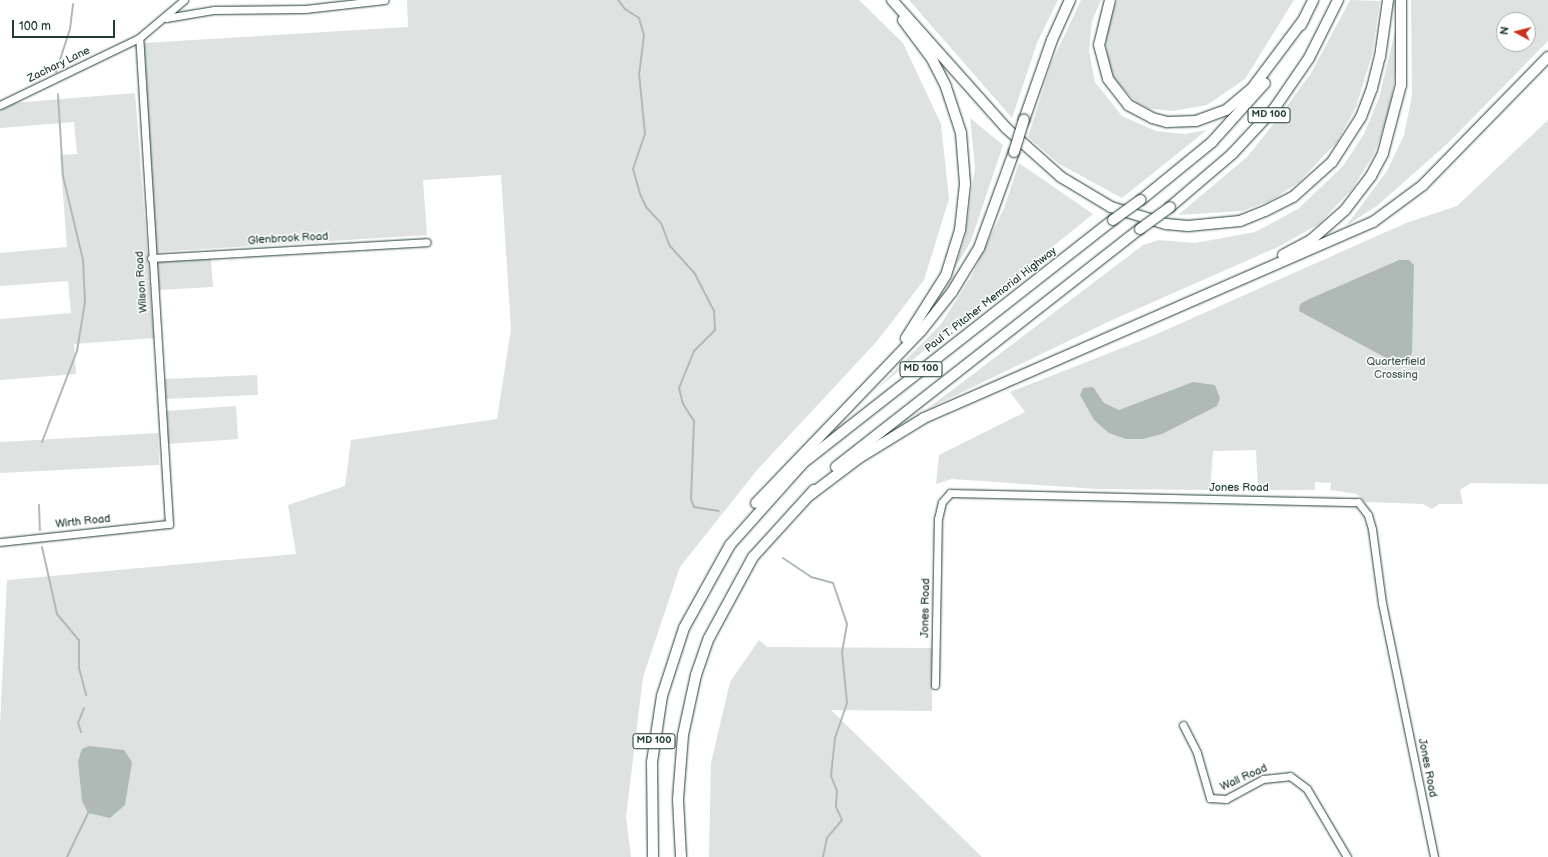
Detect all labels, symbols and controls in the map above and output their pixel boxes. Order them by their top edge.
scale bar [14,12,117,38]
north arrow [1496,12,1536,52]
text: 100 m [19,19,51,34]
text: N [1498,26,1512,36]
street label: Zachary Lane [25,44,93,86]
road number: MD 100 [1247,107,1291,123]
street label: Glenbrook Road [247,230,329,248]
street label: Paul T. Pitcher Memorial Highway [922,244,1060,356]
street label: Wilson Road [133,251,151,313]
park label: Quarterfield Crossing [1366,356,1426,382]
road number: MD 100 [899,361,943,377]
street label: Jones Road [1209,481,1269,495]
street label: Wirth Road [55,513,111,531]
street label: Jones Road [919,578,933,638]
road number: MD 100 [632,733,676,749]
street label: Jones Road [1415,738,1439,798]
street label: Wall Road [1218,762,1270,794]

